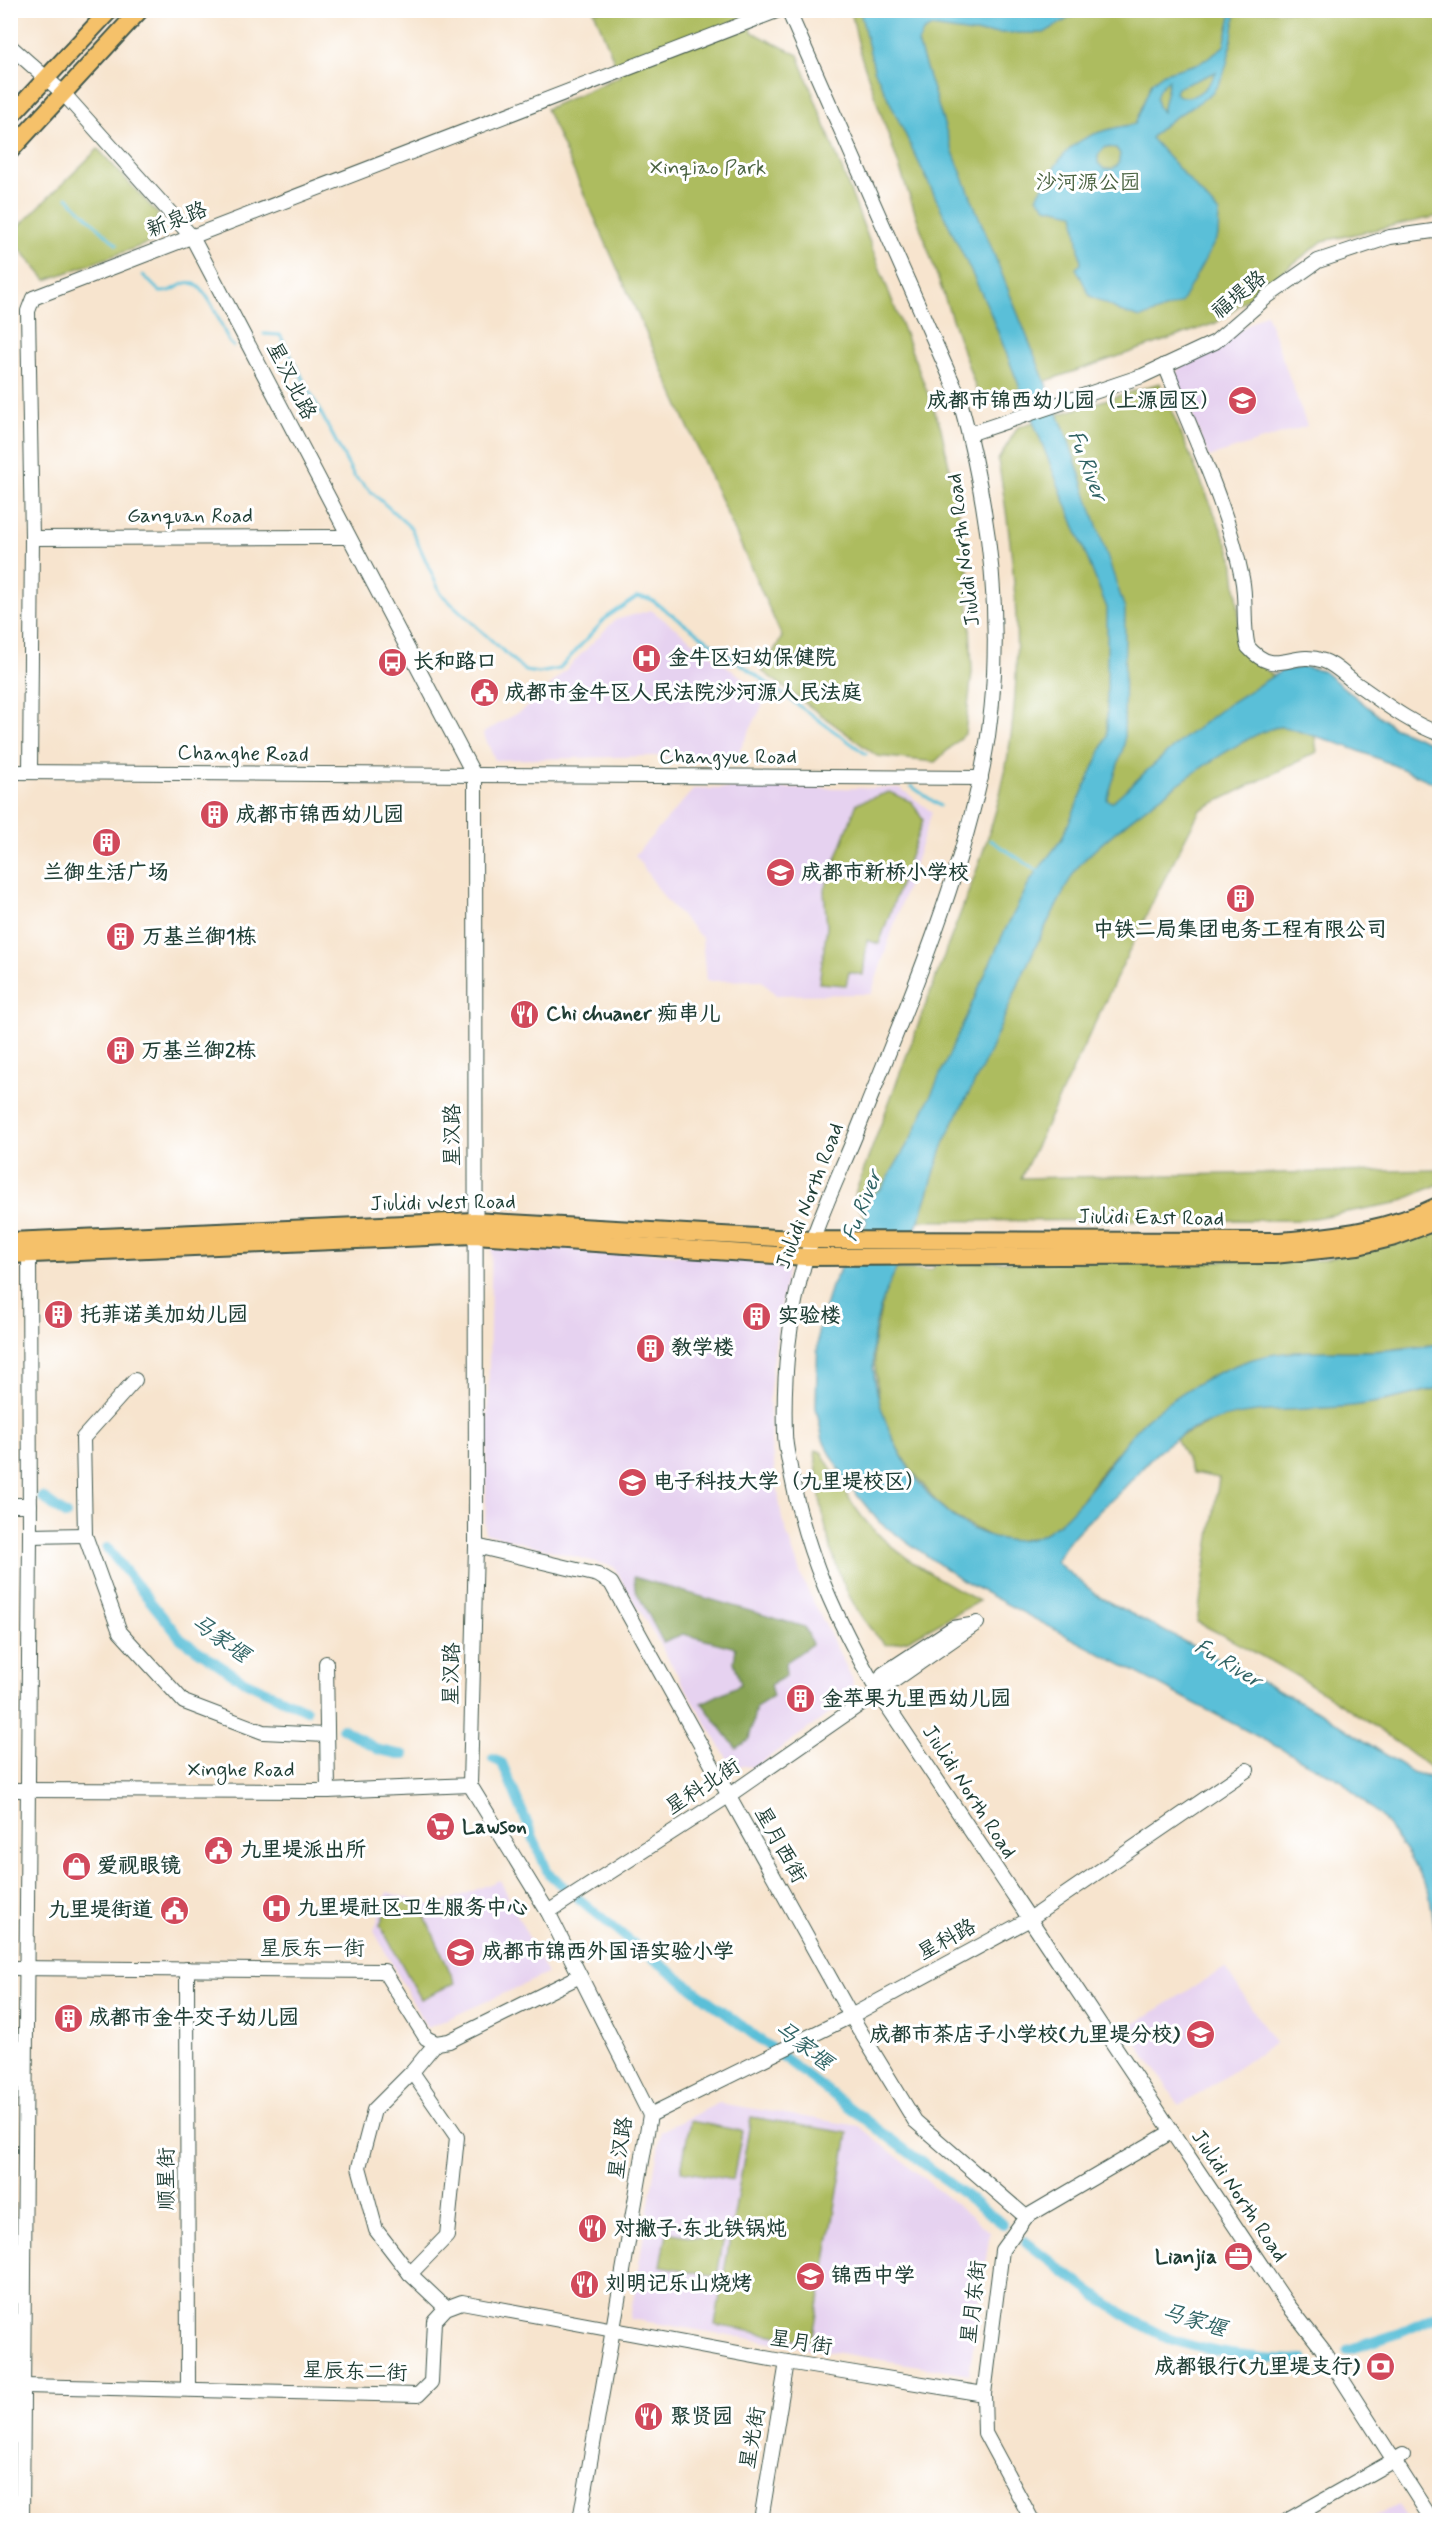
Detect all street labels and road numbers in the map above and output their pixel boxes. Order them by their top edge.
street label: 新泉路 [143,196,211,244]
street label: 福堤路 [1206,264,1272,326]
street label: 星汉北路 [259,337,323,425]
street label: Jiulidi North Road [941,472,987,628]
street label: Ganquan Road [127,502,253,530]
street label: Changhe Road [177,739,309,769]
street label: Changyue Road [659,743,797,771]
street label: 星汉路 [439,1104,467,1167]
street label: Jiulidi North Road [769,1119,851,1273]
street label: Jiulidi West Road [370,1188,516,1218]
street label: Jiulidi East Road [1078,1203,1224,1233]
street label: 星汉路 [437,1642,467,1706]
street label: Jiulidi North Road [915,1720,1023,1864]
street label: 星科北街 [660,1752,746,1822]
street label: Xinghe Road [187,1756,295,1785]
street label: 星月西街 [747,1801,813,1889]
street label: 星科路 [913,1912,981,1968]
street label: 星辰东一街 [260,1935,365,1963]
street label: 星汉路 [603,2115,639,2181]
street label: Jiulidi North Road [1184,2124,1294,2268]
street label: 顺星街 [153,2148,181,2211]
street label: 星月东街 [955,2259,993,2345]
street label: 星月街 [768,2324,834,2362]
street label: 星辰东二街 [302,2356,408,2388]
street label: 星光街 [734,2405,772,2471]

